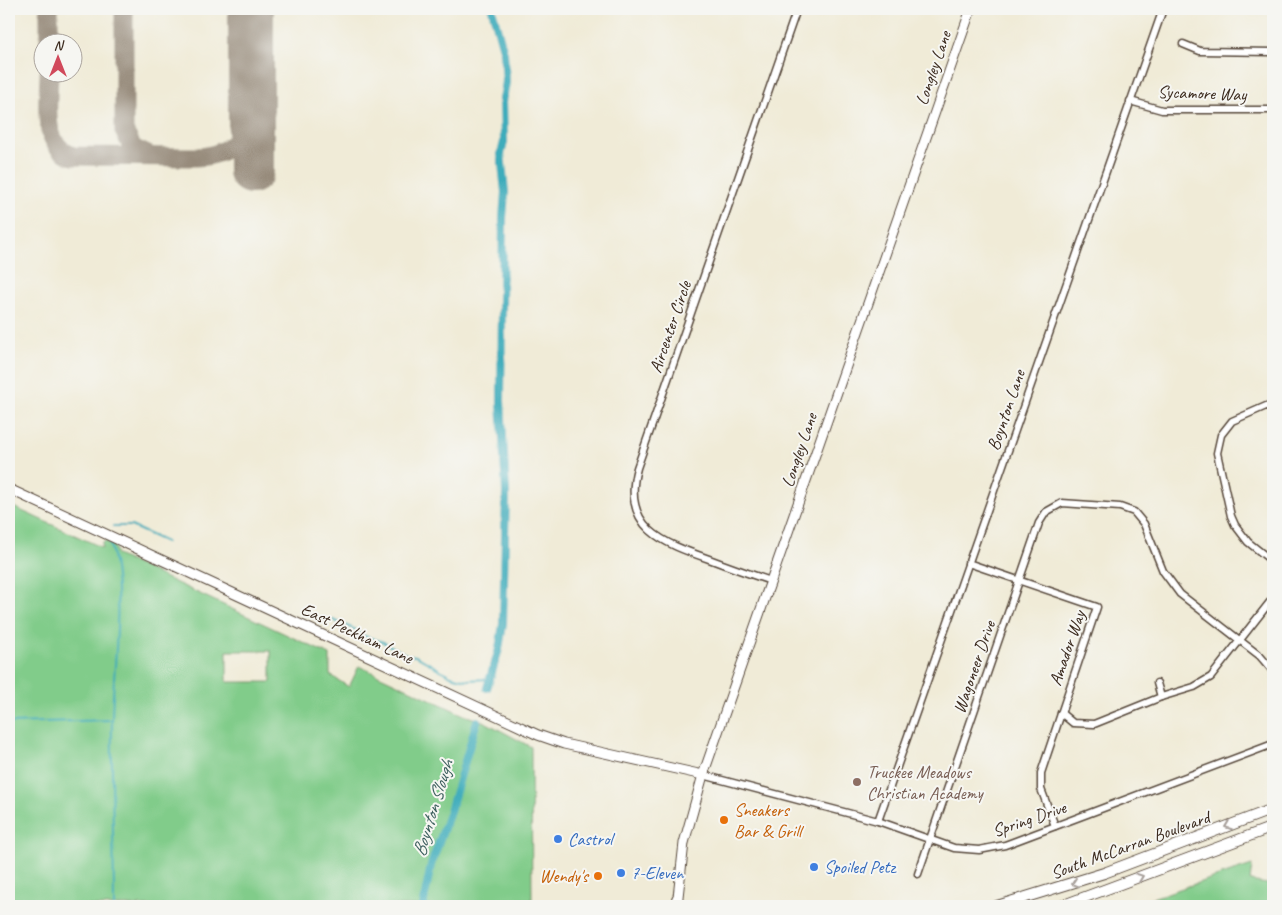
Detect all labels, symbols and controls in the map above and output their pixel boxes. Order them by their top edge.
street label: Longley Lane [910,27,956,108]
north arrow [32,32,82,82]
text: N [54,37,65,54]
street label: Sycamore Way [1157,80,1249,106]
street label: Aircenter Circle [644,277,696,376]
street label: Boynton Lane [982,366,1030,453]
street label: Longley Lane [776,409,822,490]
street label: East Peckham Lane [298,598,417,669]
street label: Amador Way [1044,606,1091,688]
street label: Wagoneer Drive [948,617,1000,716]
water label: Boynton Slough [407,755,460,859]
place label: Truckee Meadows Christian Academy [867,761,985,804]
marker: Truckee Meadows Christian Academy [851,776,863,788]
street label: Spring Drive [989,796,1070,842]
place label: Sneakers Bar & Grill [734,799,804,842]
street label: South McCarran Boulevard [1048,805,1215,884]
marker: Sneakers Bar & Grill [718,814,730,826]
one-way arrow [1224,820,1232,830]
place label: Castrol [568,828,615,850]
marker: Castrol [552,833,564,845]
place label: Spoiled Petz [824,856,897,878]
marker: Spoiled Petz [808,861,820,873]
place label: 7-Eleven [631,862,684,884]
place label: Wendy's [539,865,590,887]
marker: 7-Eleven [615,867,627,879]
marker: Wendy's [592,870,604,882]
one-way arrow [1135,873,1144,883]
one-way arrow [1072,877,1080,887]

